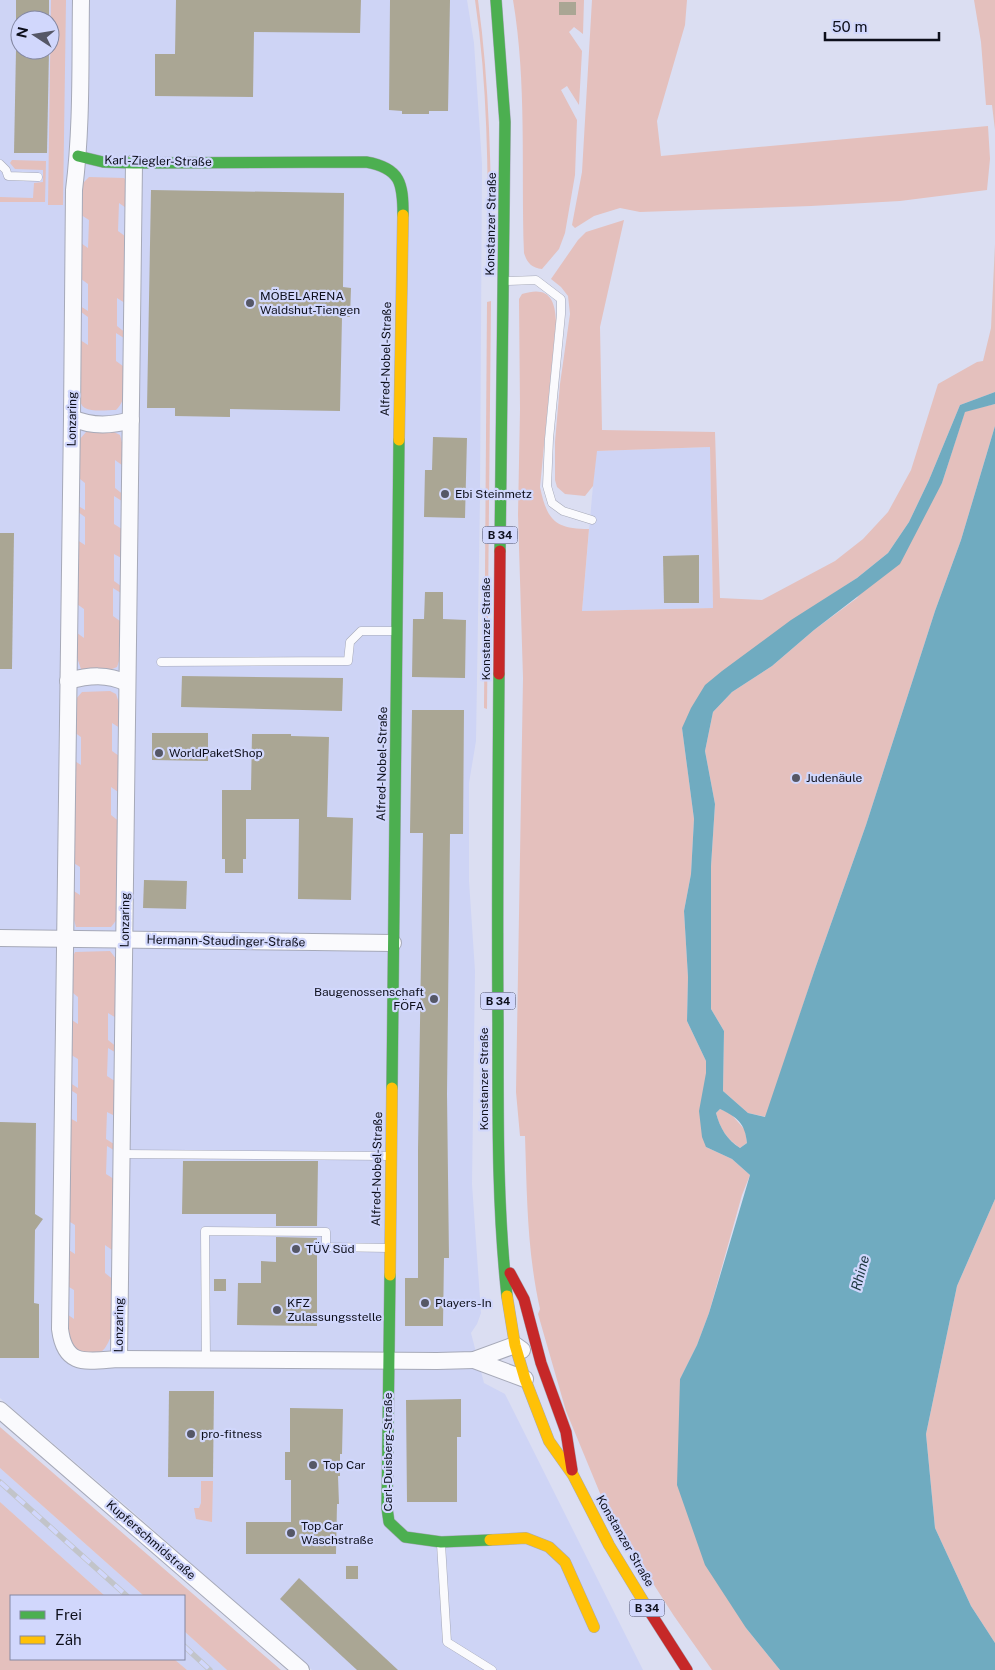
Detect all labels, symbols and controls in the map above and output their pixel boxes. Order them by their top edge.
north arrow [10,10,60,60]
scale bar [825,10,939,42]
text: 50 m [832,18,867,35]
text: N [13,25,31,39]
street label: Karl-Ziegler-Straße [104,153,212,169]
street label: Konstanzer Straße [483,172,499,276]
place label: MÖBELARENA Waldshut-Tiengen [260,289,360,317]
marker: MÖBELARENA Waldshut-Tiengen [244,297,256,309]
street label: Alfred-Nobel-Straße [378,301,394,416]
street label: Lonzaring [65,391,79,447]
place label: Ebi Steinmetz [455,487,532,501]
marker: Ebi Steinmetz [439,488,451,500]
road number: B 34 [482,526,518,544]
street label: Konstanzer Straße [479,577,493,681]
street label: Alfred-Nobel-Straße [374,706,390,821]
place label: WorldPaketShop [169,746,263,760]
marker: WorldPaketShop [153,747,165,759]
place label: Judenäule [806,771,863,785]
marker: Judenäule [790,772,802,784]
street label: Lonzaring [118,892,132,948]
street label: Hermann-Staudinger-Straße [146,933,306,949]
place label: Baugenossenschaft FÖFA [314,985,424,1013]
road number: B 34 [480,992,516,1009]
marker: Baugenossenschaft FÖFA [428,993,440,1005]
street label: Konstanzer Straße [477,1027,491,1131]
street label: Alfred-Nobel-Straße [369,1111,385,1226]
place label: TÜV Süd [306,1242,355,1256]
marker: TÜV Süd [290,1243,302,1255]
water label: Rhine [848,1253,872,1292]
place label: KFZ Zulassungsstelle [287,1296,382,1324]
place label: Players-In [435,1296,492,1310]
street label: Lonzaring [112,1297,126,1353]
marker: Players-In [419,1297,431,1309]
marker: KFZ Zulassungsstelle [271,1304,283,1316]
street label: Carl-Duisberg-Straße [381,1392,395,1512]
place label: pro-fitness [201,1427,262,1441]
marker: pro-fitness [185,1428,197,1440]
place label: Top Car [323,1458,366,1472]
marker: Top Car [307,1459,319,1471]
street label: Konstanzer Straße [593,1493,657,1589]
street label: Kupferschmidstraße [104,1498,199,1583]
place label: Top Car Waschstraße [301,1519,374,1547]
marker: Top Car Waschstraße [285,1527,297,1539]
legend [10,1595,185,1660]
road number: B 34 [630,1600,664,1616]
text: Frei [55,1606,82,1623]
text: Zäh [55,1631,82,1648]

